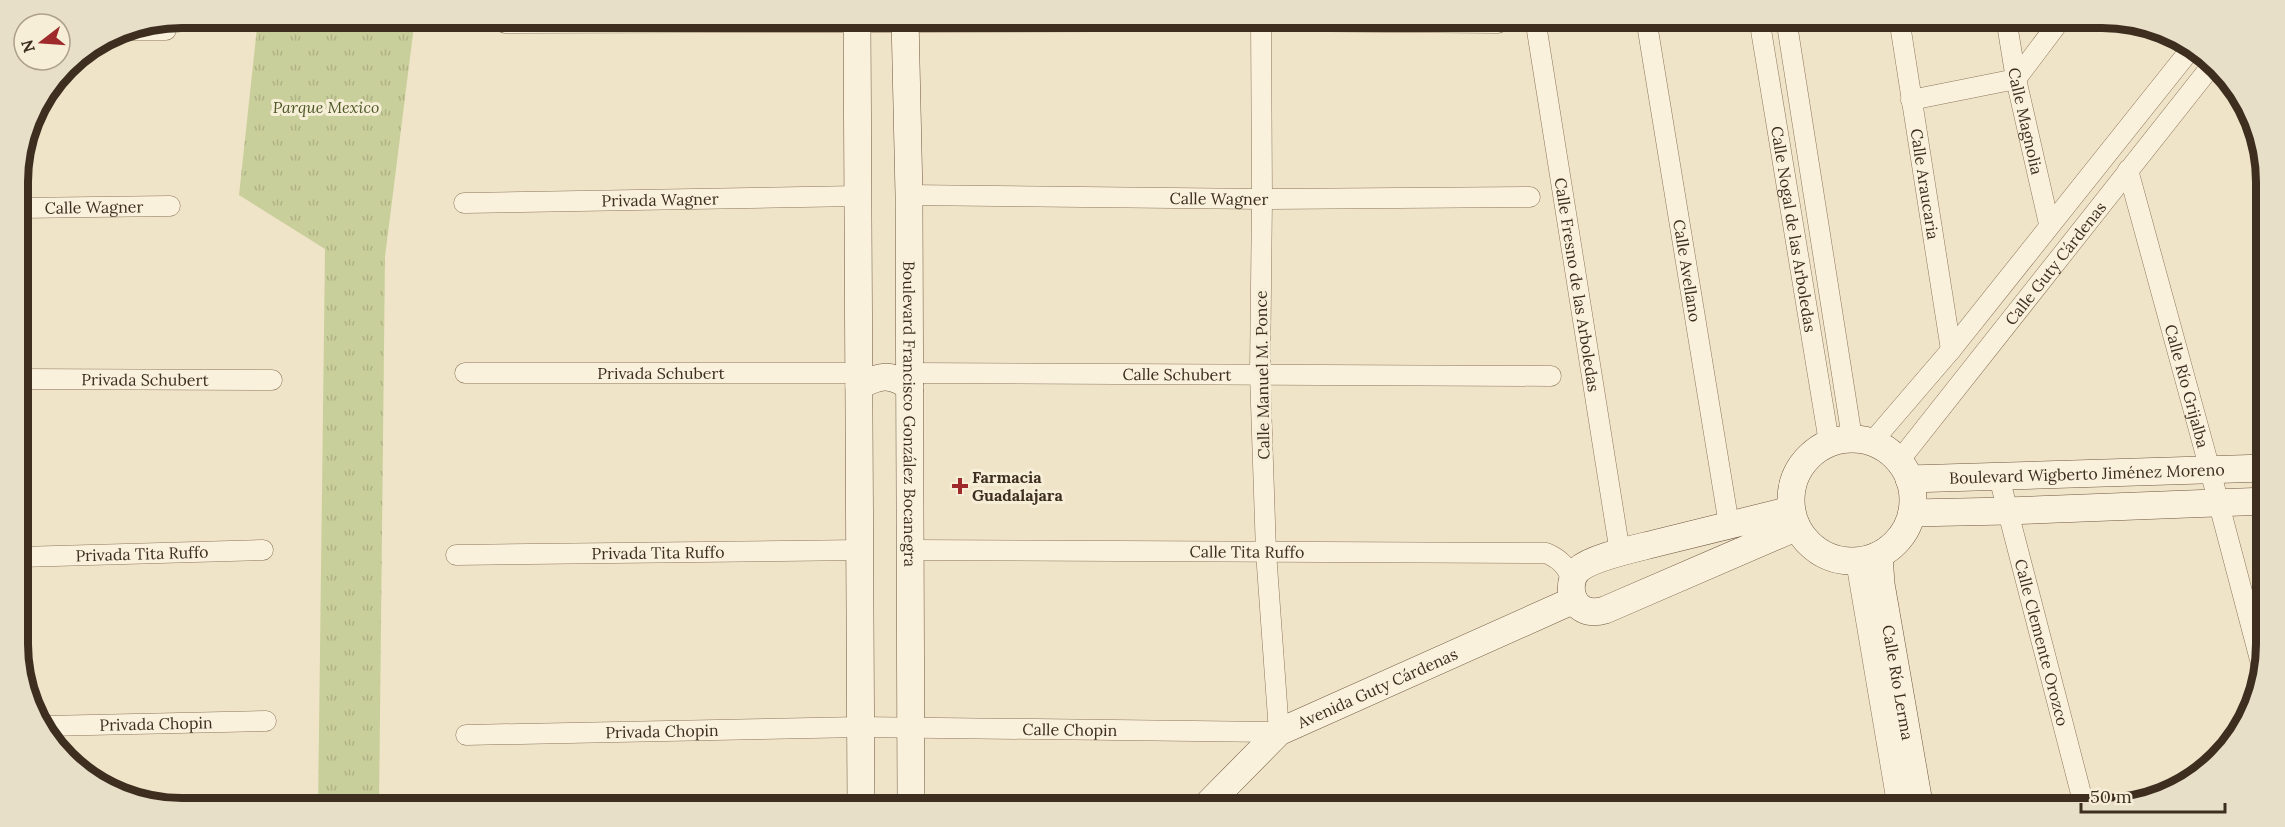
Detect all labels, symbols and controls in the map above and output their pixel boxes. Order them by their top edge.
north arrow [12,12,72,72]
text: N [16,38,39,55]
street label: Calle Magnolia [2004,66,2047,177]
park label: Parque Mexico [273,97,379,117]
street label: Calle Nogal de las Arboledas [1767,125,1821,334]
street label: Calle Araucaria [1906,127,1944,241]
street label: Calle Fresno de las Arboledas [1551,176,1604,393]
street label: Privada Wagner [601,188,719,211]
street label: Calle Wagner [1169,188,1269,209]
street label: Calle Wagner [44,196,144,218]
street label: Calle Guty Cárdenas [2000,198,2110,329]
street label: Calle Avellano [1669,218,1706,323]
street label: Boulevard Francisco González Bocanegra [899,261,920,567]
street label: Calle Manuel M. Ponce [1251,290,1273,460]
street label: Calle Río Grijalba [2161,322,2213,450]
street label: Privada Schubert [597,363,725,383]
street label: Calle Schubert [1122,364,1232,385]
street label: Privada Schubert [81,369,210,390]
street label: Boulevard Wigberto Jiménez Moreno [1949,459,2225,488]
place label: Farmacia Guadalajara [972,467,1063,505]
marker: Farmacia Guadalajara [953,479,967,493]
street label: Calle Tita Ruffo [1190,541,1304,562]
street label: Privada Tita Ruffo [75,542,209,565]
street label: Privada Tita Ruffo [591,542,725,563]
street label: Calle Clemente Orozco [2011,557,2073,728]
street label: Calle Río Lerma [1878,623,1918,742]
street label: Avenida Guty Cárdenas [1293,643,1461,733]
street label: Privada Chopin [99,712,213,735]
street label: Calle Chopin [1022,719,1118,740]
street label: Privada Chopin [605,720,719,742]
scale bar [2081,776,2225,814]
text: 50 m [2090,785,2132,808]

